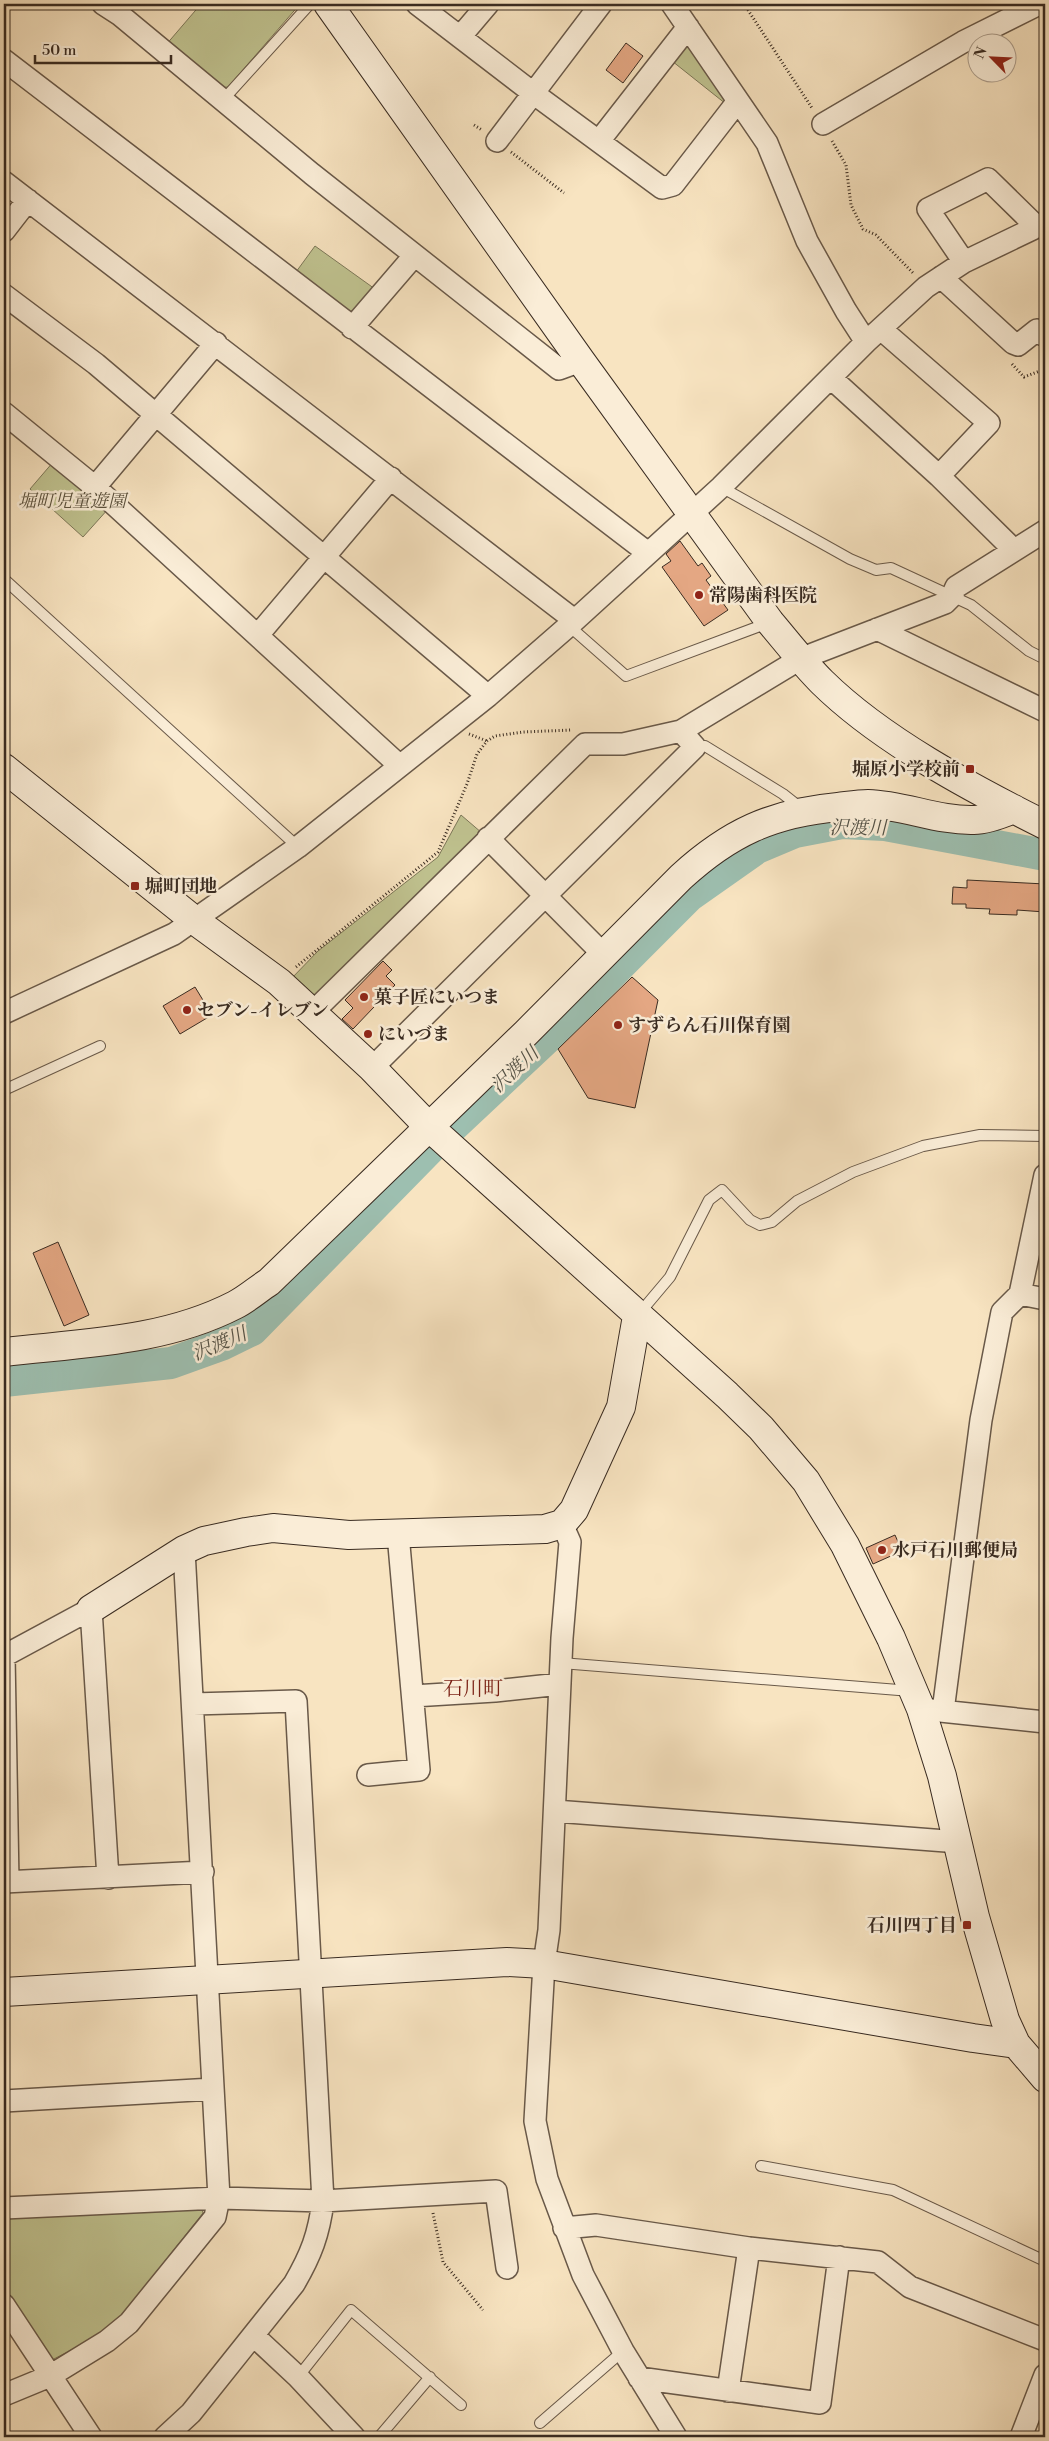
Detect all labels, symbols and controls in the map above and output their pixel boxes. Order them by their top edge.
scale bar [35,32,171,64]
north arrow [966,32,1016,82]
text: 50 m [42,41,76,60]
text: N [971,44,992,62]
park label: 堀町児童遊園 [18,490,129,513]
place label: 常陽歯科医院 [709,584,817,607]
marker: 常陽歯科医院 [693,589,705,601]
place label: 堀原小学校前 [852,758,960,781]
marker: 堀原小学校前 [964,763,976,775]
water label: 沢渡川 [829,816,888,840]
place label: 堀町団地 [145,875,217,898]
marker: 堀町団地 [129,880,141,892]
place label: 菓子匠にいつま [374,986,500,1009]
marker: 菓子匠にいつま [358,991,370,1003]
place label: セブン-イレブン [197,999,329,1022]
marker: セブン-イレブン [181,1004,193,1016]
place label: すずらん石川保育園 [628,1014,790,1037]
marker: すずらん石川保育園 [612,1019,624,1031]
place label: にいづま [378,1023,450,1046]
marker: にいづま [362,1028,374,1040]
water label: 沢渡川 [486,1040,545,1098]
water label: 沢渡川 [188,1321,252,1366]
place label: 水戸石川郵便局 [892,1539,1018,1562]
marker: 水戸石川郵便局 [876,1544,888,1556]
district label: 石川町 [443,1677,503,1702]
place label: 石川四丁目 [867,1914,957,1937]
marker: 石川四丁目 [961,1919,973,1931]

